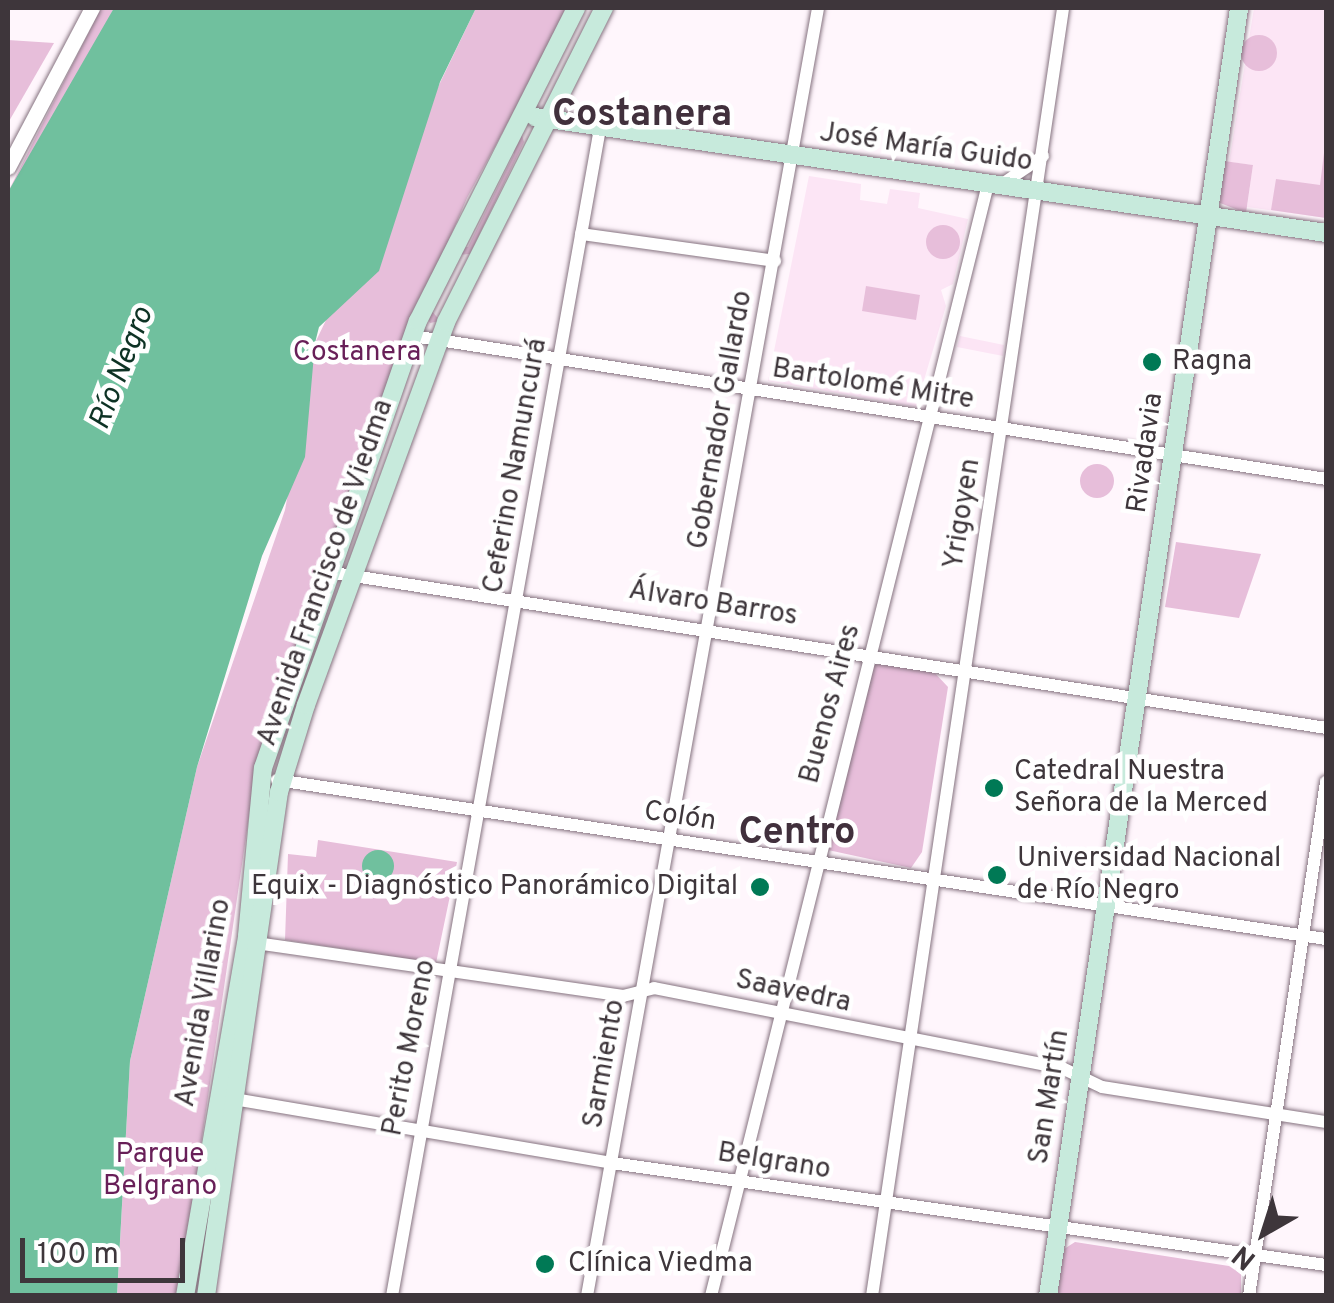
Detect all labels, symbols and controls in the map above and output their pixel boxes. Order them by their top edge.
district label: Costanera [552,93,732,139]
street label: José María Guido [817,116,1035,180]
street label: Gobernador Gallardo [682,288,760,552]
water label: Río Negro [83,303,163,435]
park label: Costanera [293,336,421,370]
street label: Ceferino Namuncurá [477,336,555,596]
place label: Ragna [1172,345,1252,379]
marker: Ragna [1141,351,1163,373]
street label: Bartolomé Mitre [770,352,976,418]
street label: Rivadavia [1121,391,1171,515]
street label: Avenida Francisco de Viedma [251,395,401,751]
street label: Yrigoyen [938,456,988,572]
street label: Álvaro Barros [626,574,800,634]
street label: Buenos Aires [793,620,869,788]
place label: Catedral Nuestra Señora de la Merced [1014,755,1268,821]
marker: Catedral Nuestra Señora de la Merced [983,777,1005,799]
street label: Colón [642,795,718,839]
district label: Centro [738,811,856,857]
place label: Universidad Nacional de Río Negro [1017,842,1281,908]
marker: Universidad Nacional de Río Negro [986,864,1008,886]
place label: Equix - Diagnóstico Panorámico Digital [251,870,738,904]
marker: Equix - Diagnóstico Panorámico Digital [747,874,773,900]
street label: Avenida Villarino [169,896,239,1110]
street label: Perito Moreno [376,957,444,1139]
street label: Saavedra [732,963,854,1021]
street label: Sarmiento [577,997,633,1131]
street label: San Martín [1023,1027,1077,1167]
street label: Belgrano [715,1136,833,1188]
park label: Parque Belgrano [103,1138,217,1204]
north arrow [1214,1183,1314,1283]
scale bar [25,1218,190,1280]
text: N [1226,1236,1264,1277]
text: 100 m [37,1237,119,1274]
place label: Clínica Viedma [568,1247,754,1281]
marker: Clínica Viedma [532,1251,558,1277]

